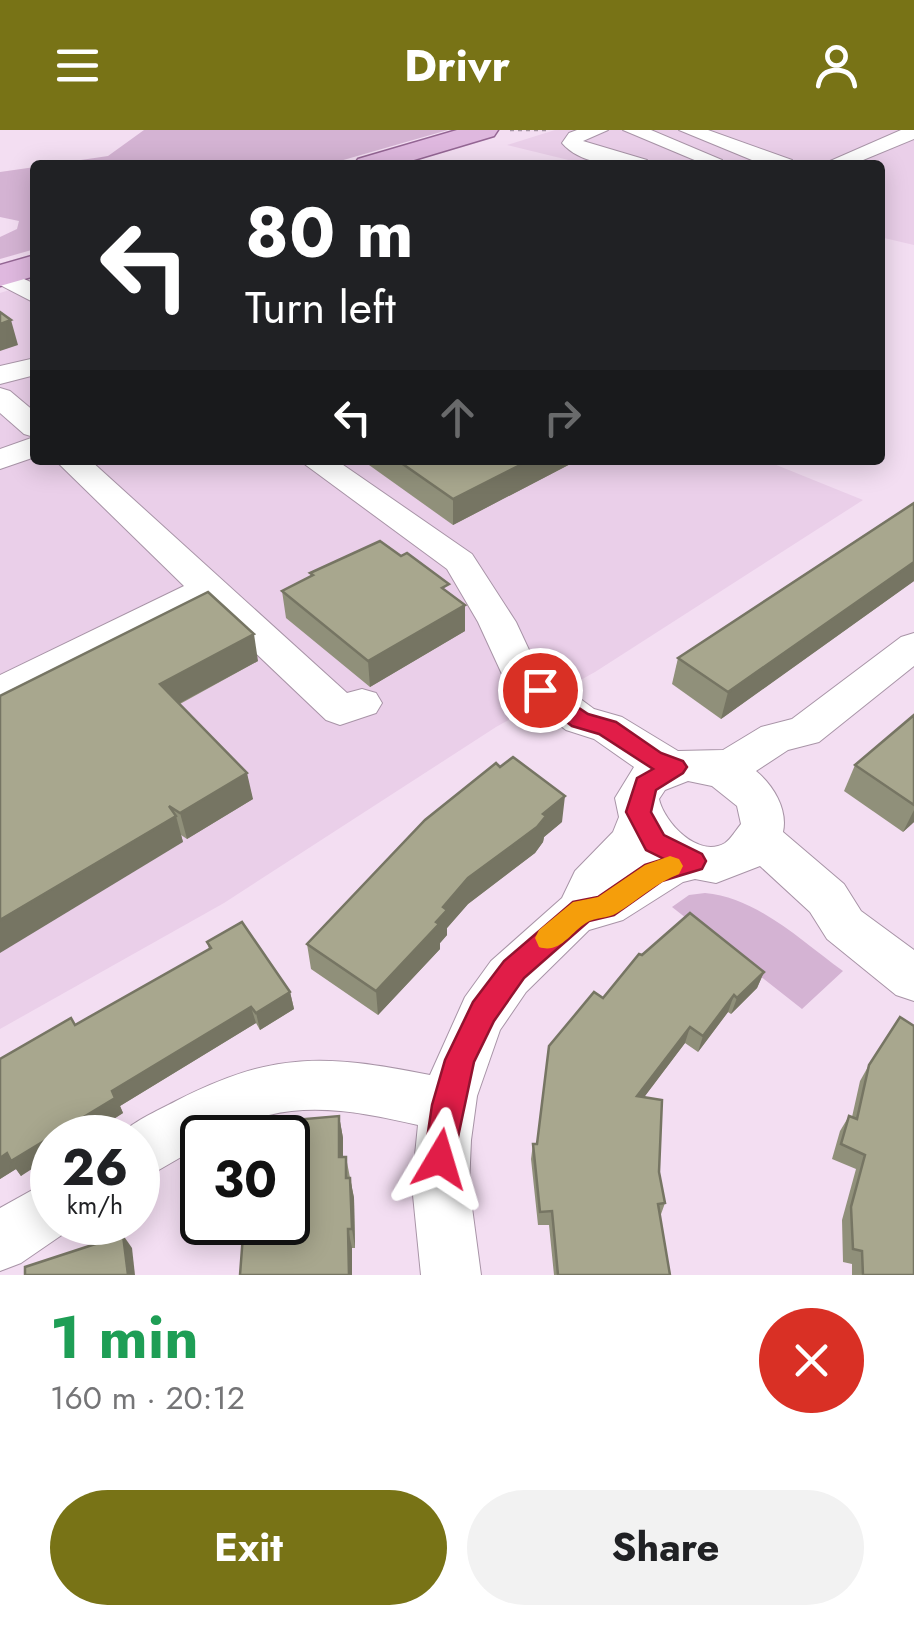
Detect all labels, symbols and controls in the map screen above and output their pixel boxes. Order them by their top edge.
text: Drivr [404,33,510,98]
icon: menu [50,38,105,93]
icon: person [809,38,864,93]
text: 80 m [245,182,414,283]
icon: left [80,200,210,330]
text: Turn left [245,275,396,340]
icon: left [325,390,380,445]
icon: ahead [430,390,485,445]
icon: right [535,390,590,445]
pin [498,648,583,733]
icon: arrive [513,663,568,718]
position arrow [388,1107,492,1211]
speed limit sign: 30 [180,1115,310,1245]
text: 26 [62,1131,128,1204]
text: km/h [67,1187,123,1223]
text: 1 min [50,1294,199,1381]
button: close [759,1308,864,1413]
text: 160 m · 20:12 [50,1375,245,1421]
button: Exit [50,1490,447,1605]
button: Share [467,1490,864,1605]

